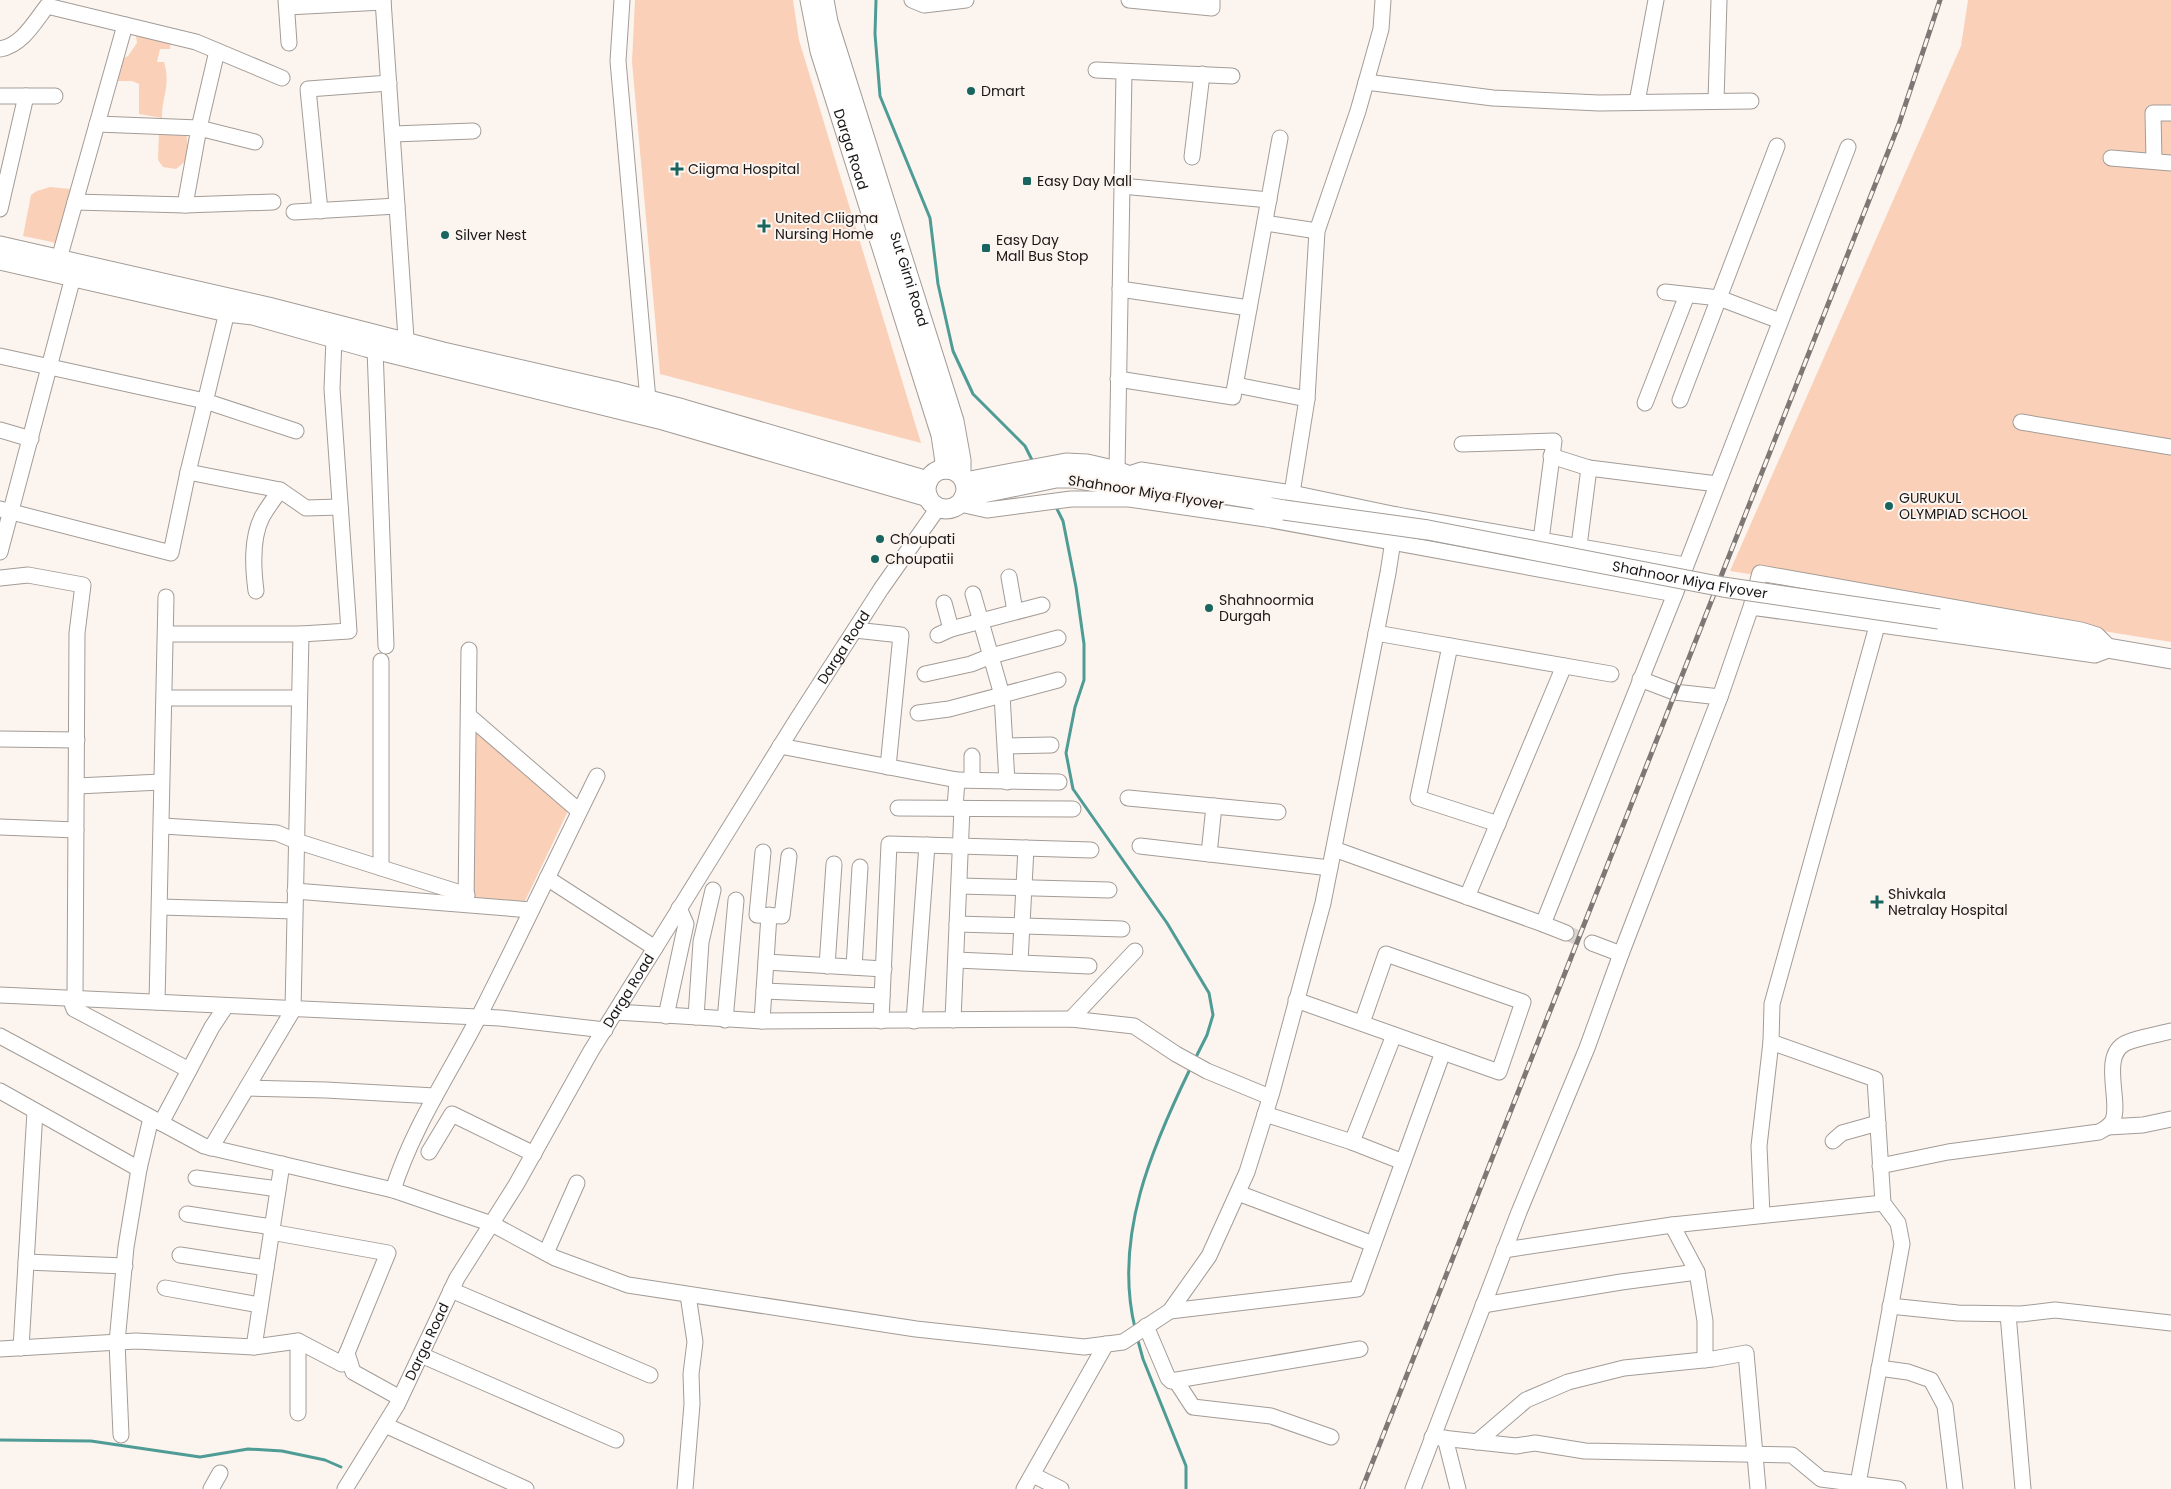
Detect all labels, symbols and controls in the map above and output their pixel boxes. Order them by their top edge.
place label: Dmart [981,81,1025,101]
marker: Dmart [965,85,977,97]
street label: Darga Road [829,106,873,192]
place label: Ciigma Hospital [688,159,800,179]
marker: Ciigma Hospital [670,162,684,176]
place label: Easy Day Mall [1037,171,1132,191]
marker: Easy Day Mall [1021,175,1033,187]
place label: United CIiigma Nursing Home [775,208,878,244]
marker: United CIiigma Nursing Home [757,219,771,233]
place label: Silver Nest [455,225,527,245]
marker: Silver Nest [439,229,451,241]
street label: Sut Girni Road [885,229,934,329]
place label: Easy Day Mall Bus Stop [996,230,1088,266]
marker: Easy Day Mall Bus Stop [980,242,992,254]
street label: Shahnoor Miya Flyover [1067,470,1225,514]
place label: GURUKUL OLYMPIAD SCHOOL [1899,488,2028,524]
marker: GURUKUL OLYMPIAD SCHOOL [1883,500,1895,512]
place label: Choupati [890,529,955,549]
marker: Choupati [874,533,886,545]
place label: Choupatii [885,549,954,569]
marker: Choupatii [869,553,881,565]
street label: Shahnoor Miya Flyover [1611,556,1769,603]
place label: Shahnoormia Durgah [1219,590,1314,626]
marker: Shahnoormia Durgah [1203,602,1215,614]
street label: Darga Road [812,607,874,688]
place label: Shivkala Netralay Hospital [1888,884,2008,920]
marker: Shivkala Netralay Hospital [1870,895,1884,909]
street label: Darga Road [598,950,659,1031]
street label: Darga Road [400,1299,454,1384]

